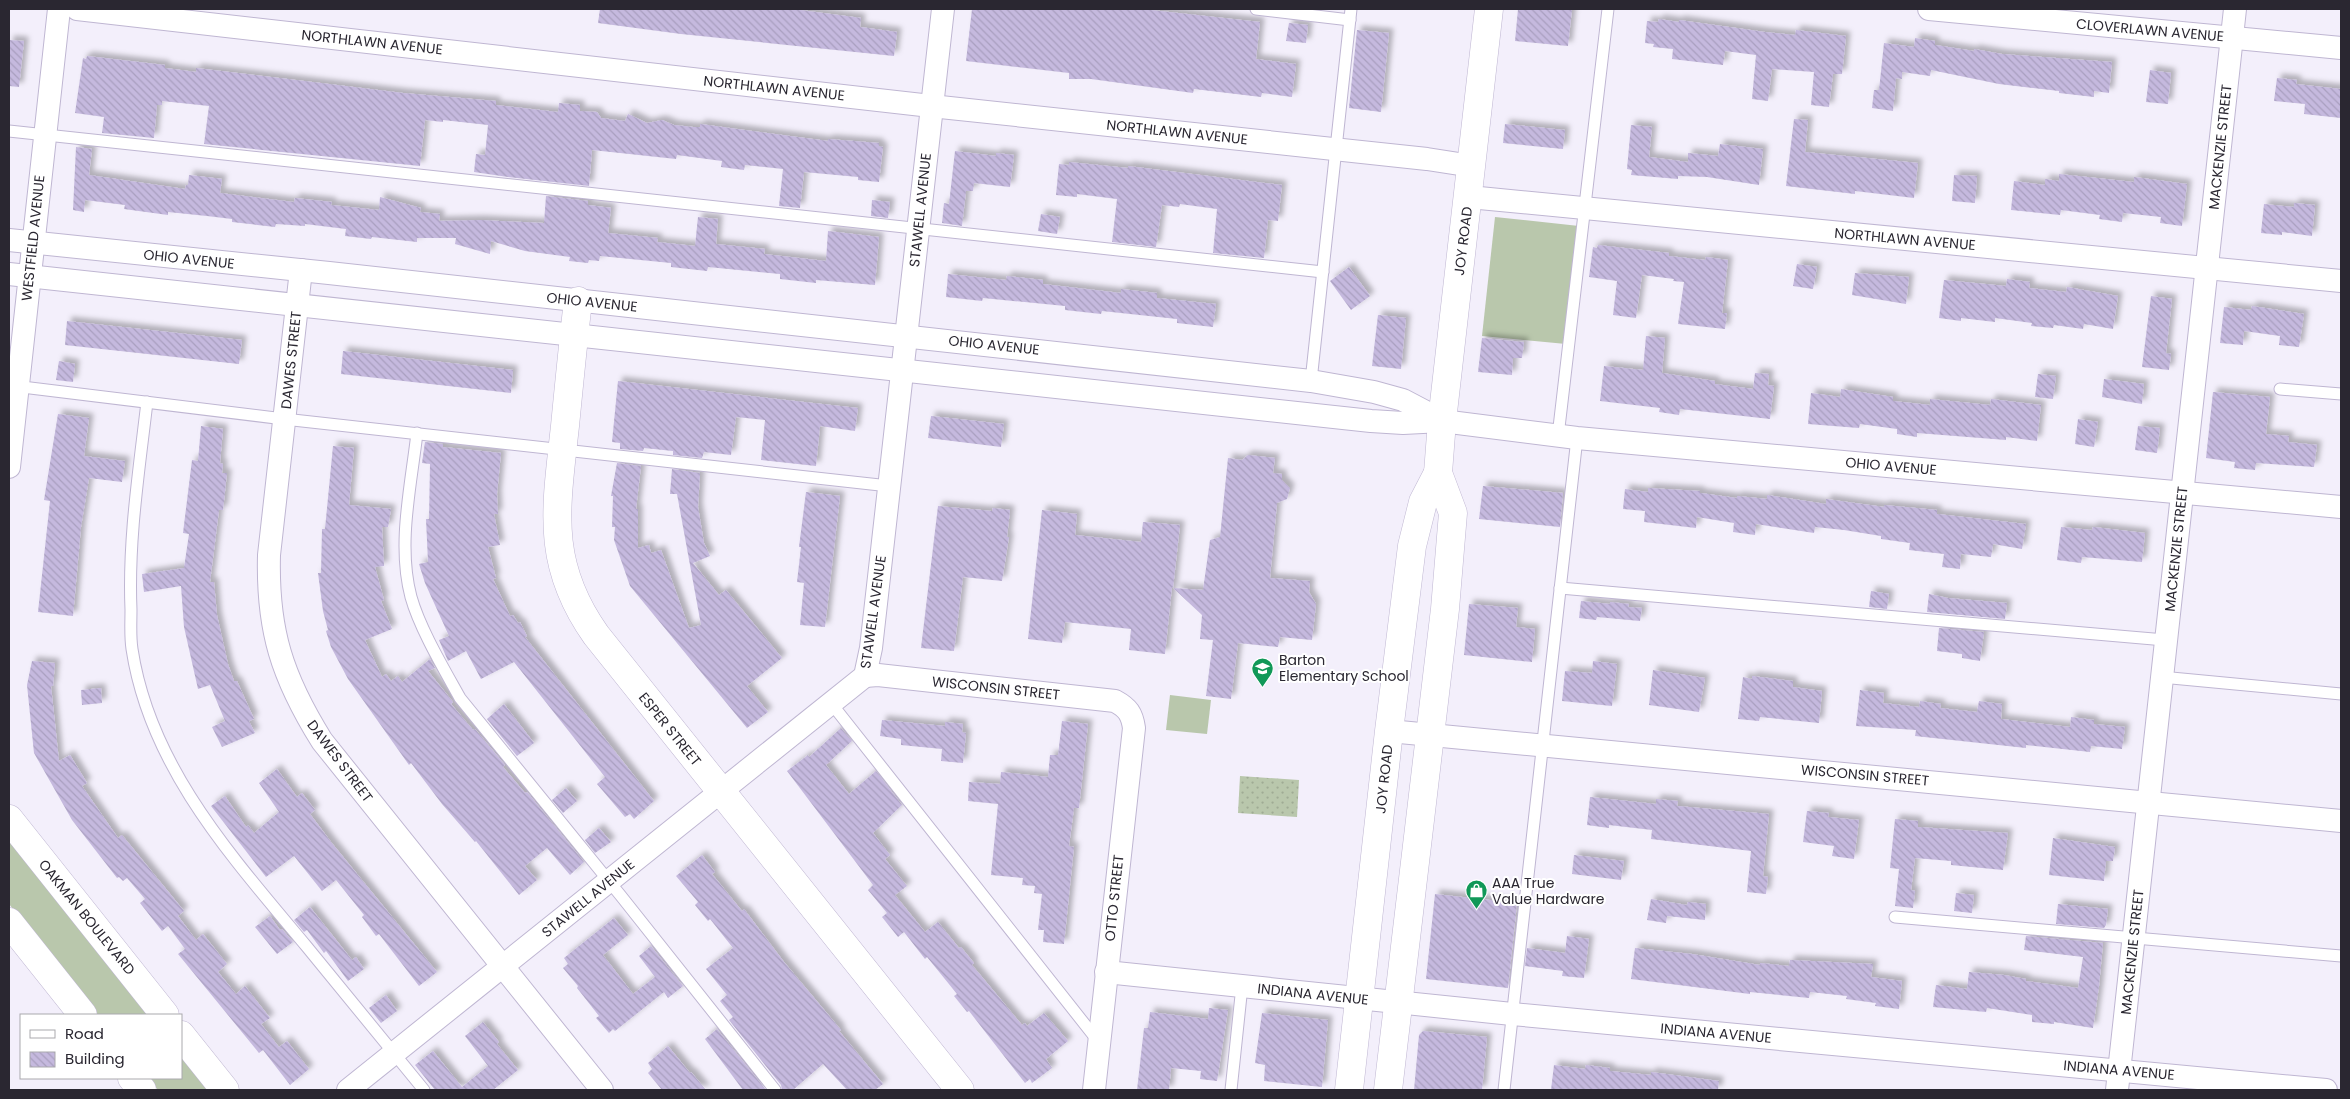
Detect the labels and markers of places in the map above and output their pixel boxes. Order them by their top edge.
place label: Barton Elementary School [1279,650,1409,686]
school or university icon: Barton Elementary School [1251,656,1275,687]
place label: AAA True Value Hardware [1492,873,1605,909]
shop icon: AAA True Value Hardware [1464,879,1488,910]

